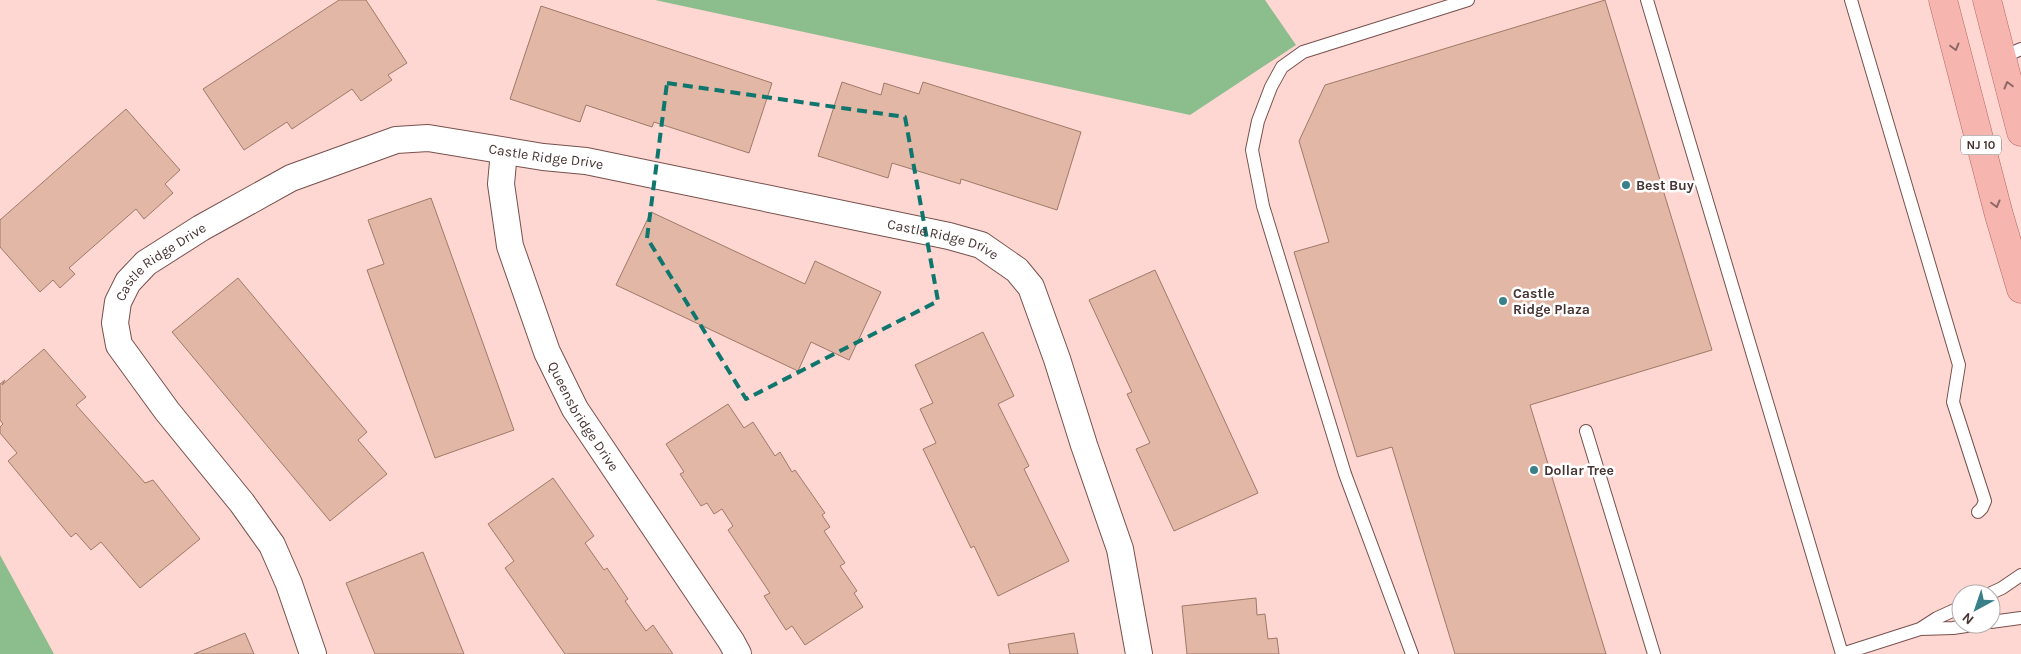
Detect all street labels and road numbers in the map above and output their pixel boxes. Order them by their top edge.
road number: NJ 10 [1961,136,2001,154]
street label: Castle Ridge Drive [487,140,605,173]
street label: Castle Ridge Drive [886,215,1002,264]
street label: Castle Ridge Drive [112,219,209,304]
street label: Queensbridge Drive [544,359,622,474]

